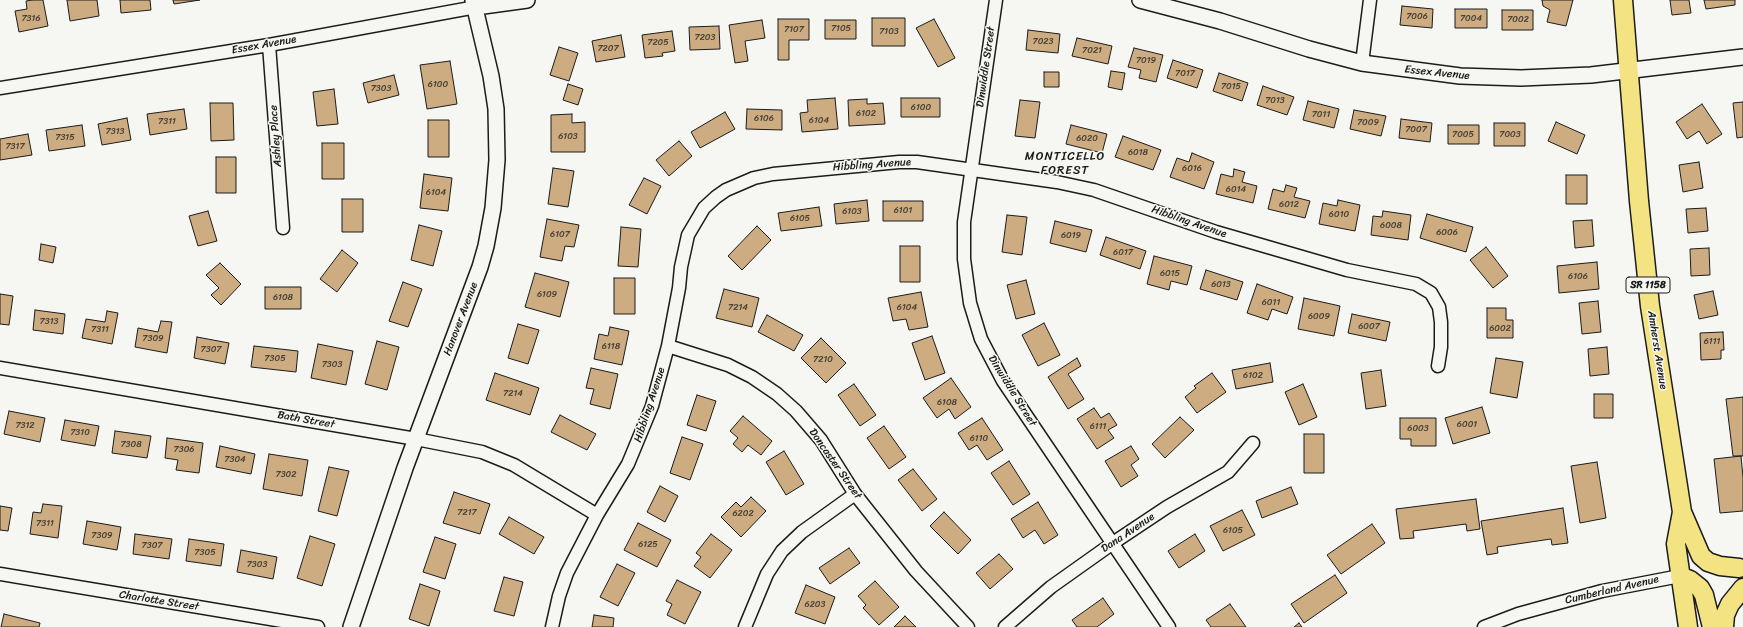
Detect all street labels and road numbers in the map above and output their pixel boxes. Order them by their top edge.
street label: Dinwiddie Street [974,26,998,108]
street label: Essex Avenue [231,33,297,57]
street label: Essex Avenue [1404,63,1470,83]
street label: Ashley Place [267,105,285,167]
street label: Hibbling Avenue [832,156,912,174]
street label: Hibbling Avenue [1150,203,1228,241]
road number: SR 1158 [1626,277,1670,293]
street label: Hanover Avenue [441,280,481,358]
street label: Amherst Avenue [1644,310,1670,390]
street label: Dinwiddie Street [985,353,1039,429]
street label: Hibbling Avenue [632,366,668,444]
street label: Bath Street [276,408,336,432]
street label: Doncaster Street [806,426,864,502]
street label: Dana Avenue [1099,510,1157,556]
street label: Cumberland Avenue [1564,573,1660,607]
street label: Charlotte Street [118,588,200,614]

